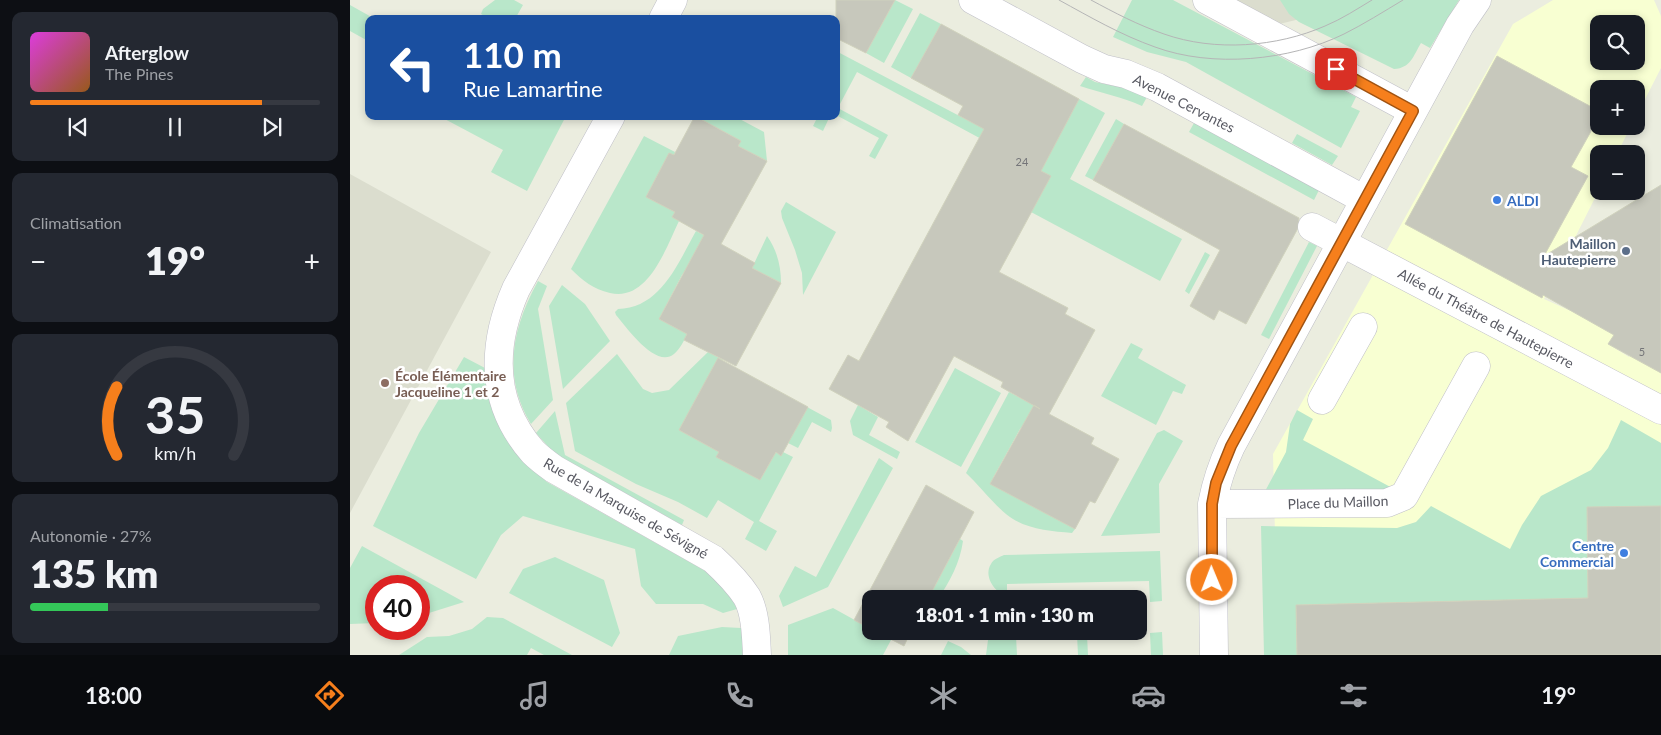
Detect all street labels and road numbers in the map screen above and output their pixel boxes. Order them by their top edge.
street label: Avenue Cervantes [1130,70,1238,136]
street label: Allée du Théâtre de Hautepierre [1395,264,1577,372]
street label: Rue de la Marquise de Sévigné [541,454,711,562]
street label: Place du Maillon [1287,492,1389,512]

